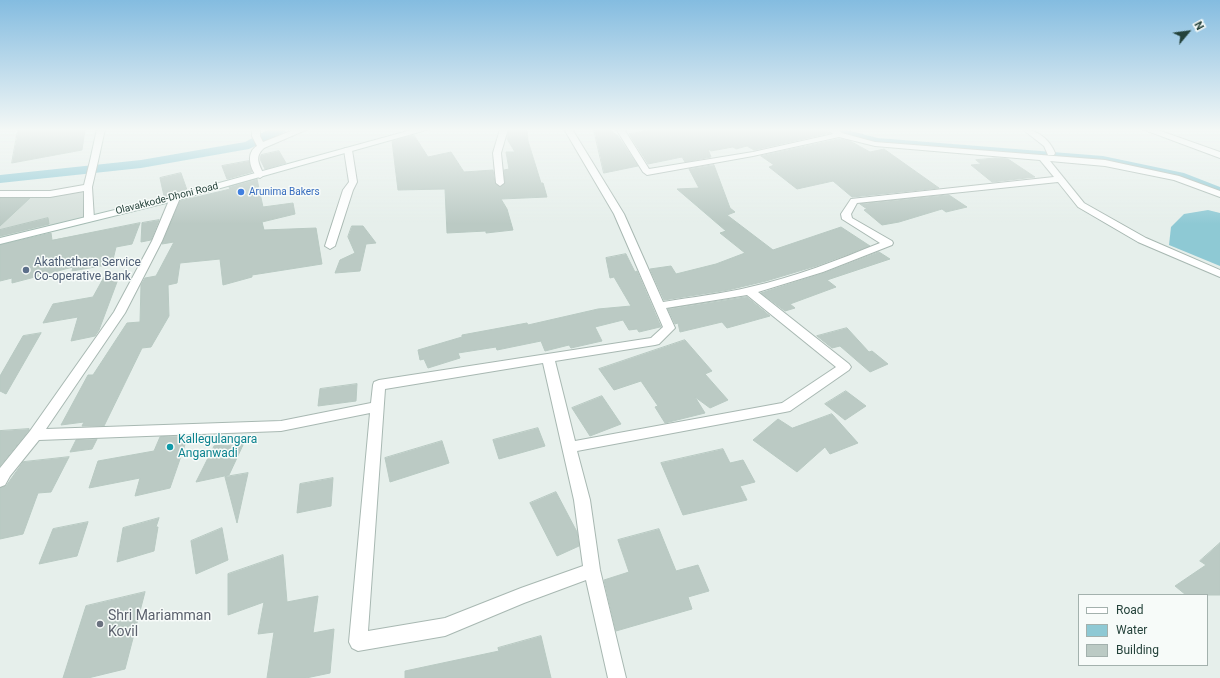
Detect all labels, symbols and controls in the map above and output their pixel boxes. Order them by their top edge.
north arrow [1168,12,1208,52]
text: N [1191,19,1206,32]
street label: Olavakkode-Dhoni Road [114,180,220,218]
place label: Arunima Bakers [249,186,320,198]
marker: Arunima Bakers [236,187,246,197]
place label: Akathethara Service Co-operative Bank [34,256,141,284]
marker: Akathethara Service Co-operative Bank [21,265,31,275]
place label: Kallegulangara Anganwadi [178,433,257,461]
marker: Kallegulangara Anganwadi [165,442,175,452]
legend [1078,594,1208,666]
text: Road [1116,603,1144,617]
place label: Shri Mariamman Kovil [108,608,211,640]
marker: Shri Mariamman Kovil [95,619,105,629]
text: Water [1116,623,1147,637]
text: Building [1116,643,1159,657]

